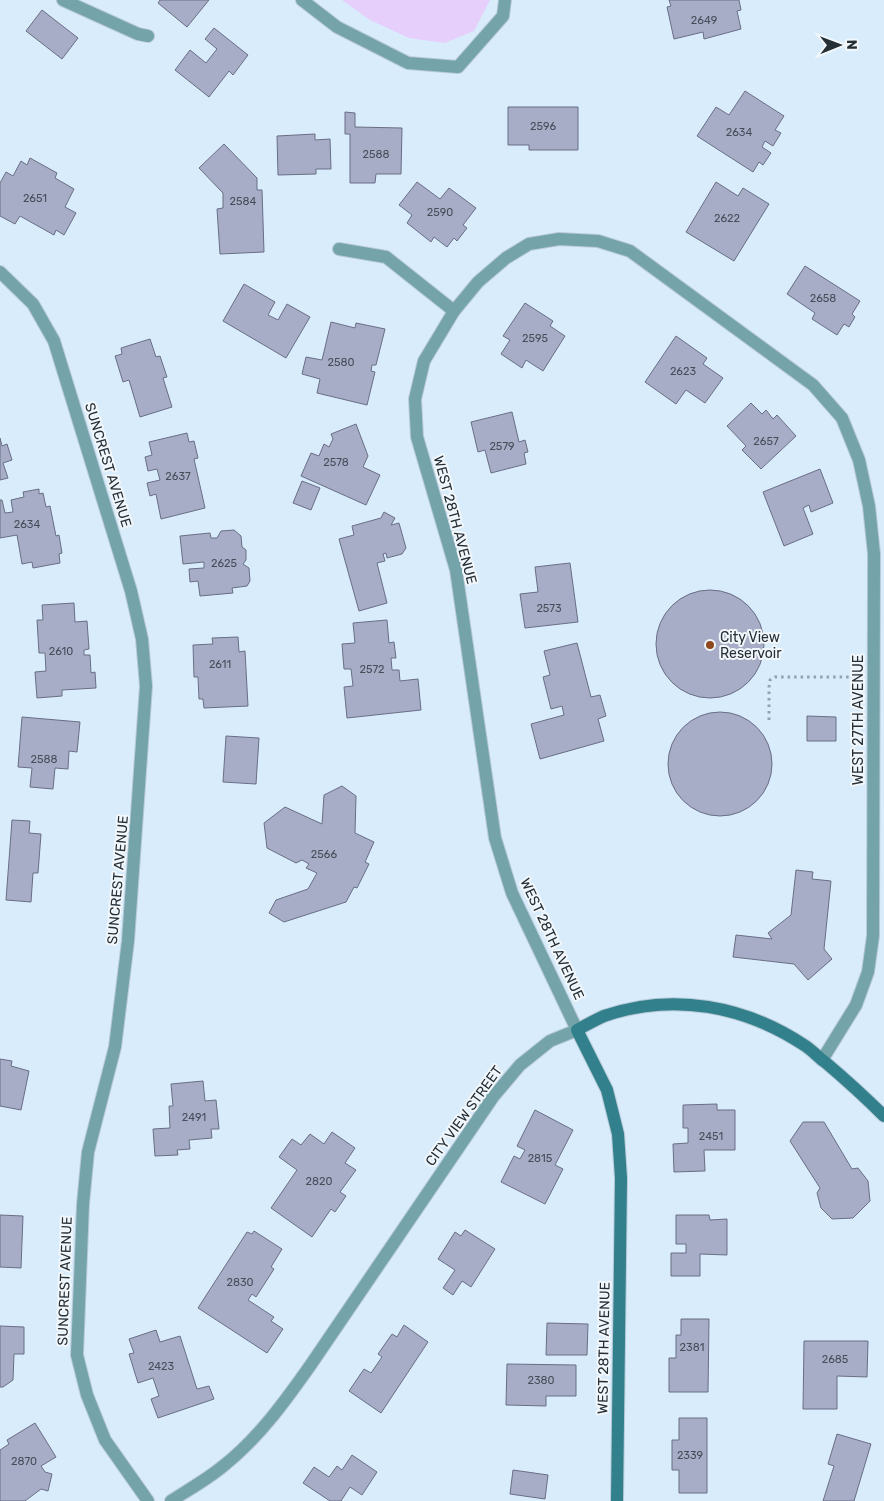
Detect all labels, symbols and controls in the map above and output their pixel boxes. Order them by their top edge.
house number: 2649 [691,14,717,27]
north arrow [814,20,864,70]
text: N [843,40,860,50]
house number: 2596 [530,120,556,133]
house number: 2634 [726,126,752,139]
house number: 2588 [363,148,389,161]
house number: 2651 [23,192,47,205]
house number: 2584 [230,195,257,208]
house number: 2590 [427,206,453,219]
house number: 2622 [714,212,740,225]
house number: 2658 [810,292,836,305]
house number: 2595 [522,332,548,345]
house number: 2580 [328,356,354,369]
house number: 2623 [670,365,696,378]
street label: SUNCREST AVENUE [81,401,135,529]
house number: 2657 [753,435,779,448]
house number: 2579 [489,440,515,453]
street label: WEST 28TH AVENUE [430,454,480,586]
house number: 2578 [323,456,349,469]
house number: 2637 [165,470,191,483]
house number: 2634 [14,518,40,531]
house number: 2625 [211,557,237,570]
house number: 2573 [536,602,562,615]
place label: City View Reservoir [720,629,782,662]
marker: City View Reservoir [704,639,716,651]
house number: 2610 [49,645,73,658]
street label: WEST 27TH AVENUE [850,655,867,785]
house number: 2611 [209,658,231,671]
house number: 2572 [359,663,385,676]
house number: 2588 [31,753,57,766]
street label: SUNCREST AVENUE [104,815,132,945]
house number: 2566 [311,848,337,861]
street label: WEST 28TH AVENUE [516,876,588,1002]
street label: CITY VIEW STREET [422,1063,506,1169]
house number: 2491 [182,1111,206,1124]
house number: 2451 [699,1130,723,1143]
house number: 2815 [528,1152,553,1165]
house number: 2820 [306,1175,332,1188]
street label: SUNCREST AVENUE [54,1216,76,1346]
house number: 2830 [226,1276,254,1289]
street label: WEST 28TH AVENUE [594,1282,614,1414]
house number: 2381 [680,1341,704,1354]
house number: 2685 [822,1353,849,1366]
house number: 2423 [148,1360,175,1373]
house number: 2380 [527,1374,555,1387]
house number: 2339 [677,1449,703,1462]
house number: 2870 [11,1455,37,1468]

